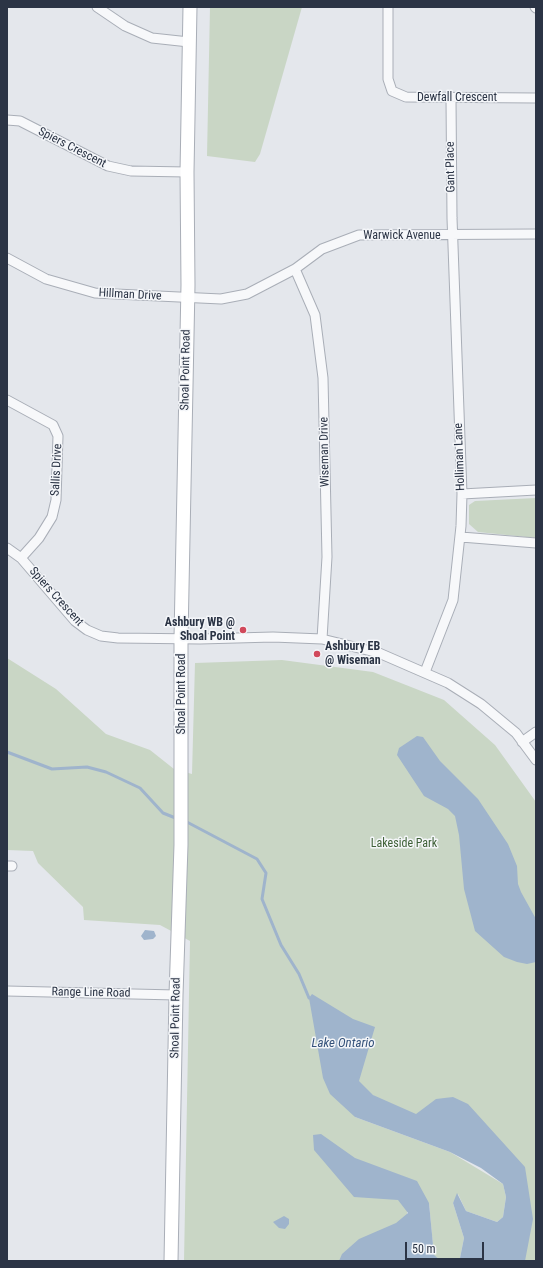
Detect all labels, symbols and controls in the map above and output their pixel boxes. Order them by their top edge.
street label: Dewfall Crescent [417,91,497,105]
street label: Spiers Crescent [36,125,108,171]
street label: Gant Place [443,141,459,193]
street label: Warwick Avenue [363,229,441,243]
street label: Hillman Drive [98,286,162,304]
street label: Shoal Point Road [178,329,194,411]
street label: Wiseman Drive [317,417,333,487]
street label: Holliman Lane [452,423,468,491]
street label: Sallis Drive [48,443,66,497]
street label: Spiers Crescent [26,565,86,629]
place label: Ashbury WB @ Shoal Point [165,616,235,644]
marker: Ashbury WB @ Shoal Point [238,625,248,635]
place label: Ashbury EB @ Wiseman [325,640,381,668]
marker: Ashbury EB @ Wiseman [312,649,322,659]
street label: Shoal Point Road [175,654,189,734]
park label: Lakeside Park [371,837,437,851]
street label: Shoal Point Road [168,977,184,1059]
street label: Range Line Road [51,985,131,1001]
water label: Lake Ontario [312,1036,374,1052]
scale bar [407,1234,486,1260]
text: 50 m [412,1242,436,1256]

